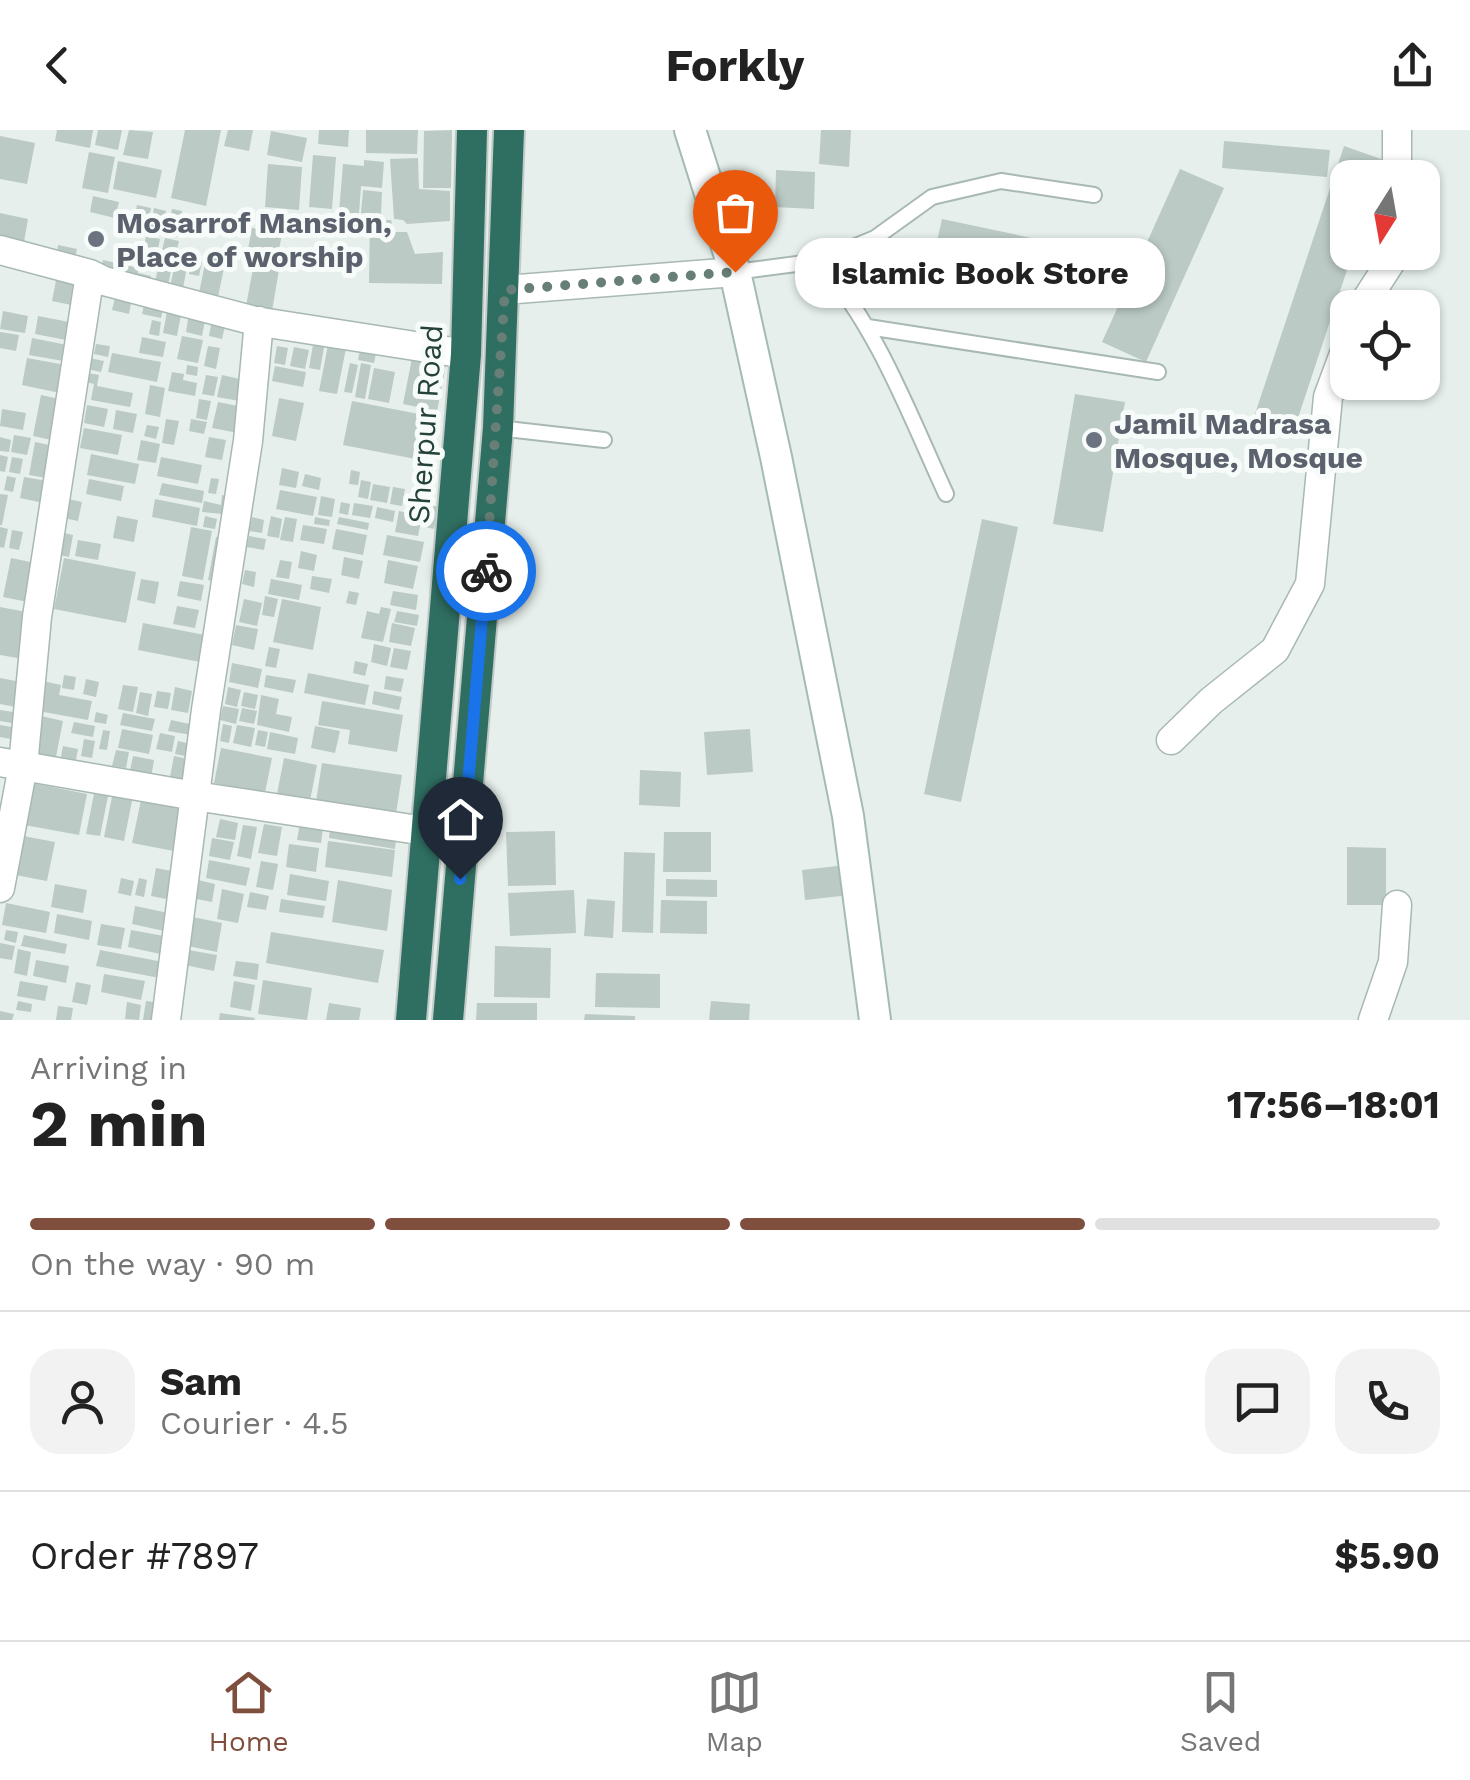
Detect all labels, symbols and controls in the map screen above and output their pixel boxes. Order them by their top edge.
icon: back [30,38,85,93]
icon: share [1385,38,1440,93]
text: Forkly [666,39,804,92]
north arrow [1330,160,1440,270]
map controls [1330,160,1440,400]
pin [693,170,778,273]
icon: bag [708,185,763,240]
place label: Mosarrof Mansion, Place of worship [116,205,392,274]
marker: Mosarrof Mansion, Place of worship [85,228,107,250]
callout: Islamic Book Store [795,237,1165,307]
text: Islamic Book Store [831,254,1129,292]
button: locate [1330,290,1440,400]
street label: Sherpur Road [401,323,449,525]
place label: Jamil Madrasa Mosque, Mosque [1114,406,1363,475]
marker: Jamil Madrasa Mosque, Mosque [1083,429,1105,451]
courier [436,521,536,621]
icon: bike [459,544,514,599]
pin [418,777,503,880]
icon: home [433,792,488,847]
text: Arriving in [30,1049,187,1087]
text: 17:56–18:01 [1227,1083,1440,1127]
text: 2 min [30,1086,208,1162]
text: On the way · 90 m [30,1245,315,1283]
button: person [30,1349,135,1454]
button: chat [1205,1349,1310,1454]
button: phone [1335,1349,1440,1454]
text: Sam [160,1360,242,1404]
text: Courier · 4.5 [160,1404,349,1442]
text: Order #7897 [30,1534,259,1578]
text: $5.90 [1335,1534,1440,1578]
tab: Home [209,1665,289,1758]
tab: Map [706,1665,763,1758]
tab: Saved [1180,1665,1261,1758]

